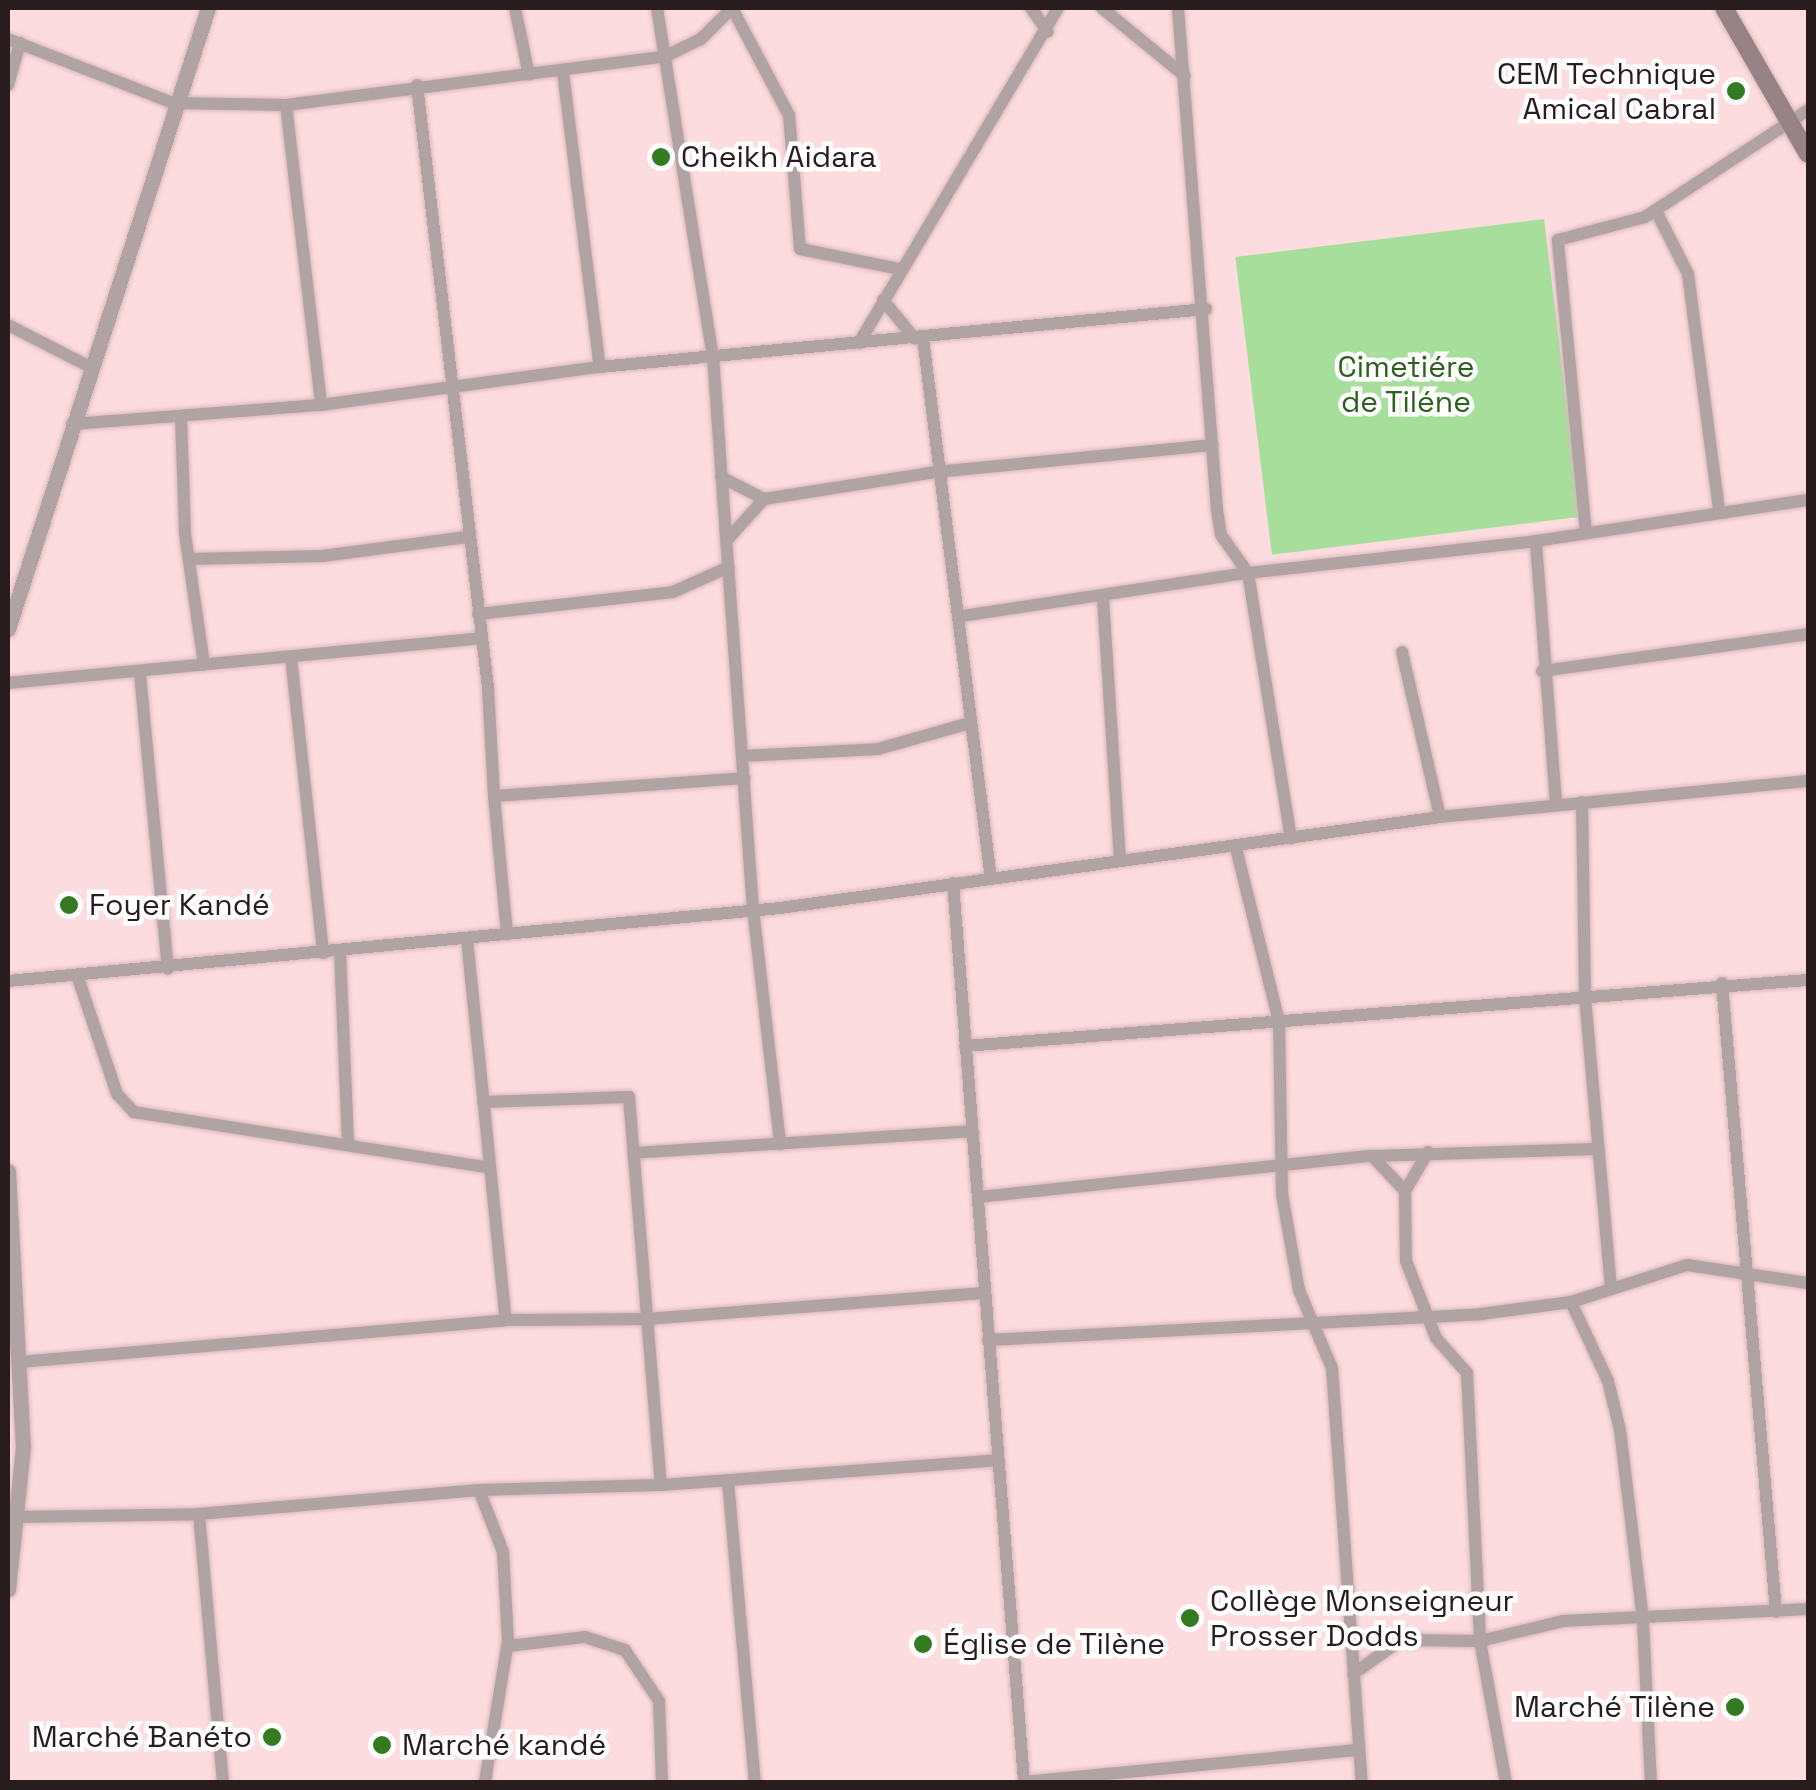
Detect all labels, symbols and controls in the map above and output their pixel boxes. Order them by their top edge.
place label: CEM Technique Amical Cabral [1496,56,1716,126]
marker: CEM Technique Amical Cabral [1725,80,1747,102]
place label: Cheikh Aidara [681,139,877,175]
marker: Cheikh Aidara [650,146,672,168]
park label: Cimetiére de Tiléne [1337,349,1475,420]
place label: Foyer Kandé [89,887,270,923]
marker: Foyer Kandé [58,894,80,916]
place label: Collège Monseigneur Prosser Dodds [1210,1583,1514,1654]
marker: Collège Monseigneur Prosser Dodds [1179,1607,1201,1629]
place label: Église de Tilène [943,1626,1166,1662]
marker: Église de Tilène [912,1633,934,1655]
place label: Marché Tilène [1513,1689,1715,1725]
marker: Marché Tilène [1724,1696,1746,1718]
place label: Marché Banéto [32,1719,252,1755]
marker: Marché Banéto [261,1726,283,1748]
place label: Marché kandé [402,1727,606,1763]
marker: Marché kandé [371,1734,393,1756]

